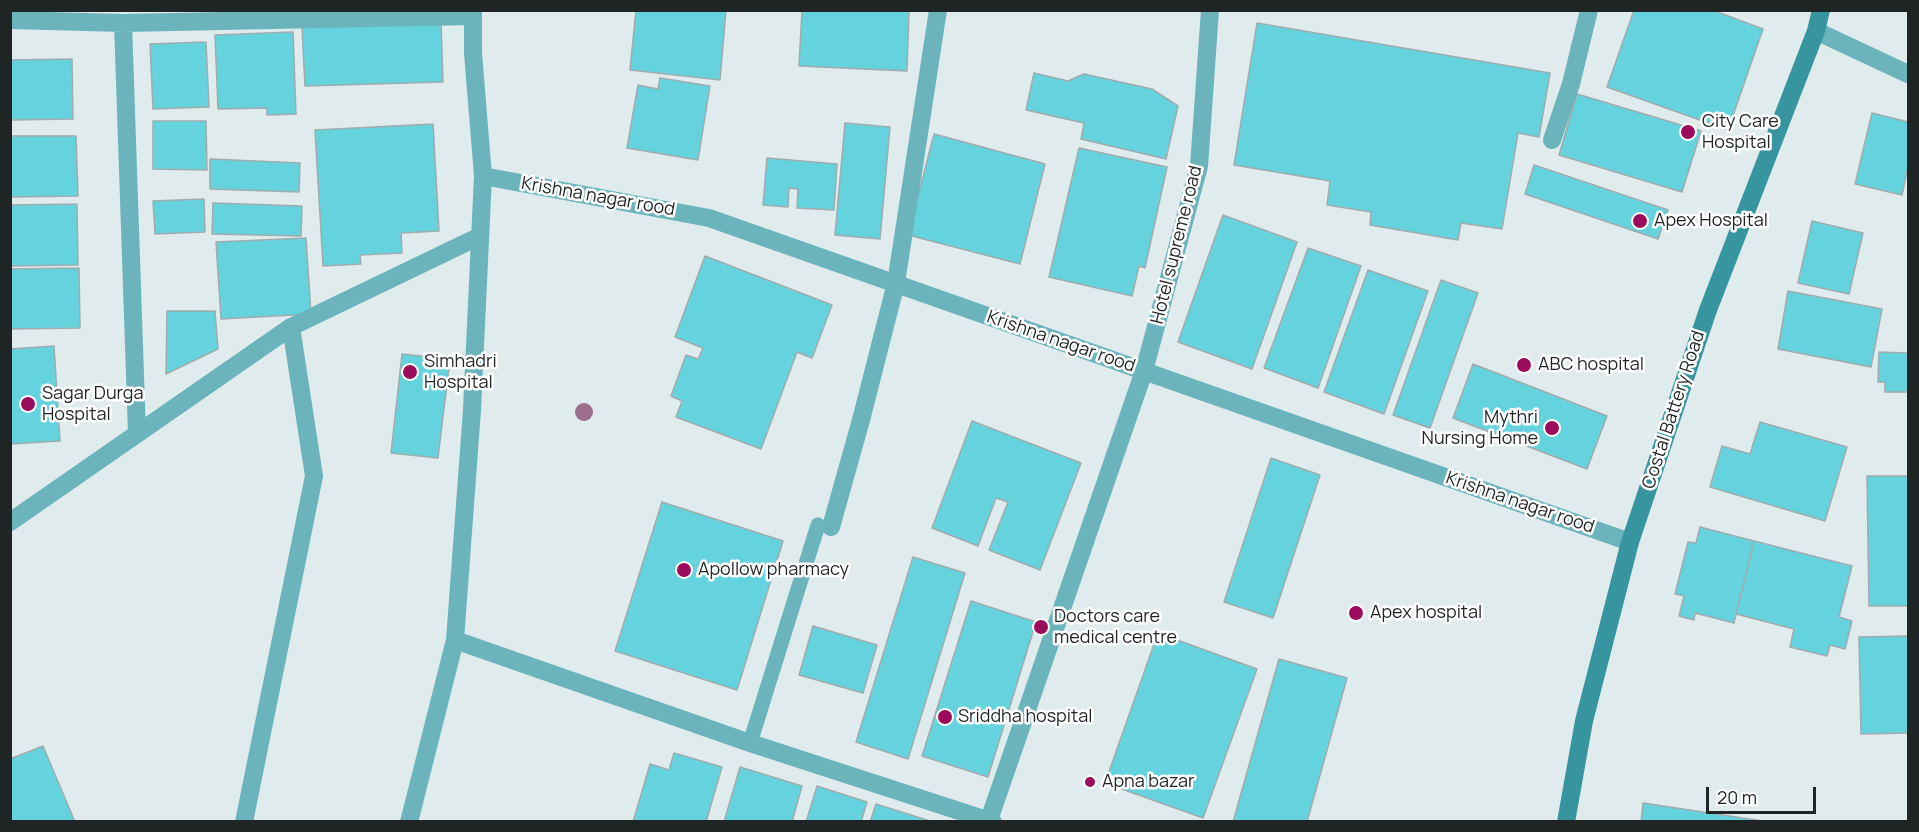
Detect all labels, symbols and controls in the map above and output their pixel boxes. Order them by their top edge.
place label: City Care Hospital [1702,111,1779,154]
marker: City Care Hospital [1679,123,1697,141]
street label: Hotel supreme road [1147,164,1207,326]
street label: Krishna nagar rood [520,173,676,221]
place label: Apex Hospital [1654,210,1768,232]
marker: Apex Hospital [1631,212,1649,230]
street label: Krishna nagar rood [984,306,1138,378]
street label: Costal Battery Road [1638,328,1710,492]
place label: Simhadri Hospital [424,351,497,394]
place label: ABC hospital [1538,354,1644,376]
marker: ABC hospital [1515,356,1533,374]
marker: Simhadri Hospital [401,363,419,381]
place label: Sagar Durga Hospital [42,383,143,426]
marker: Sagar Durga Hospital [19,395,37,413]
place label: Mythri Nursing Home [1422,407,1538,450]
marker: Mythri Nursing Home [1543,419,1561,437]
street label: Krishna nagar rood [1443,467,1597,539]
place label: Apollow pharmacy [698,559,849,581]
marker: Apollow pharmacy [675,561,693,579]
place label: Apex hospital [1370,602,1482,624]
marker: Apex hospital [1347,604,1365,622]
place label: Doctors care medical centre [1054,606,1177,648]
marker: Doctors care medical centre [1032,618,1050,636]
place label: Sriddha hospital [958,706,1092,728]
marker: Sriddha hospital [936,708,954,726]
place label: Apna bazar [1102,771,1194,793]
marker: Apna bazar [1083,775,1097,789]
scale bar [1709,775,1818,813]
text: 20 m [1717,785,1757,809]

